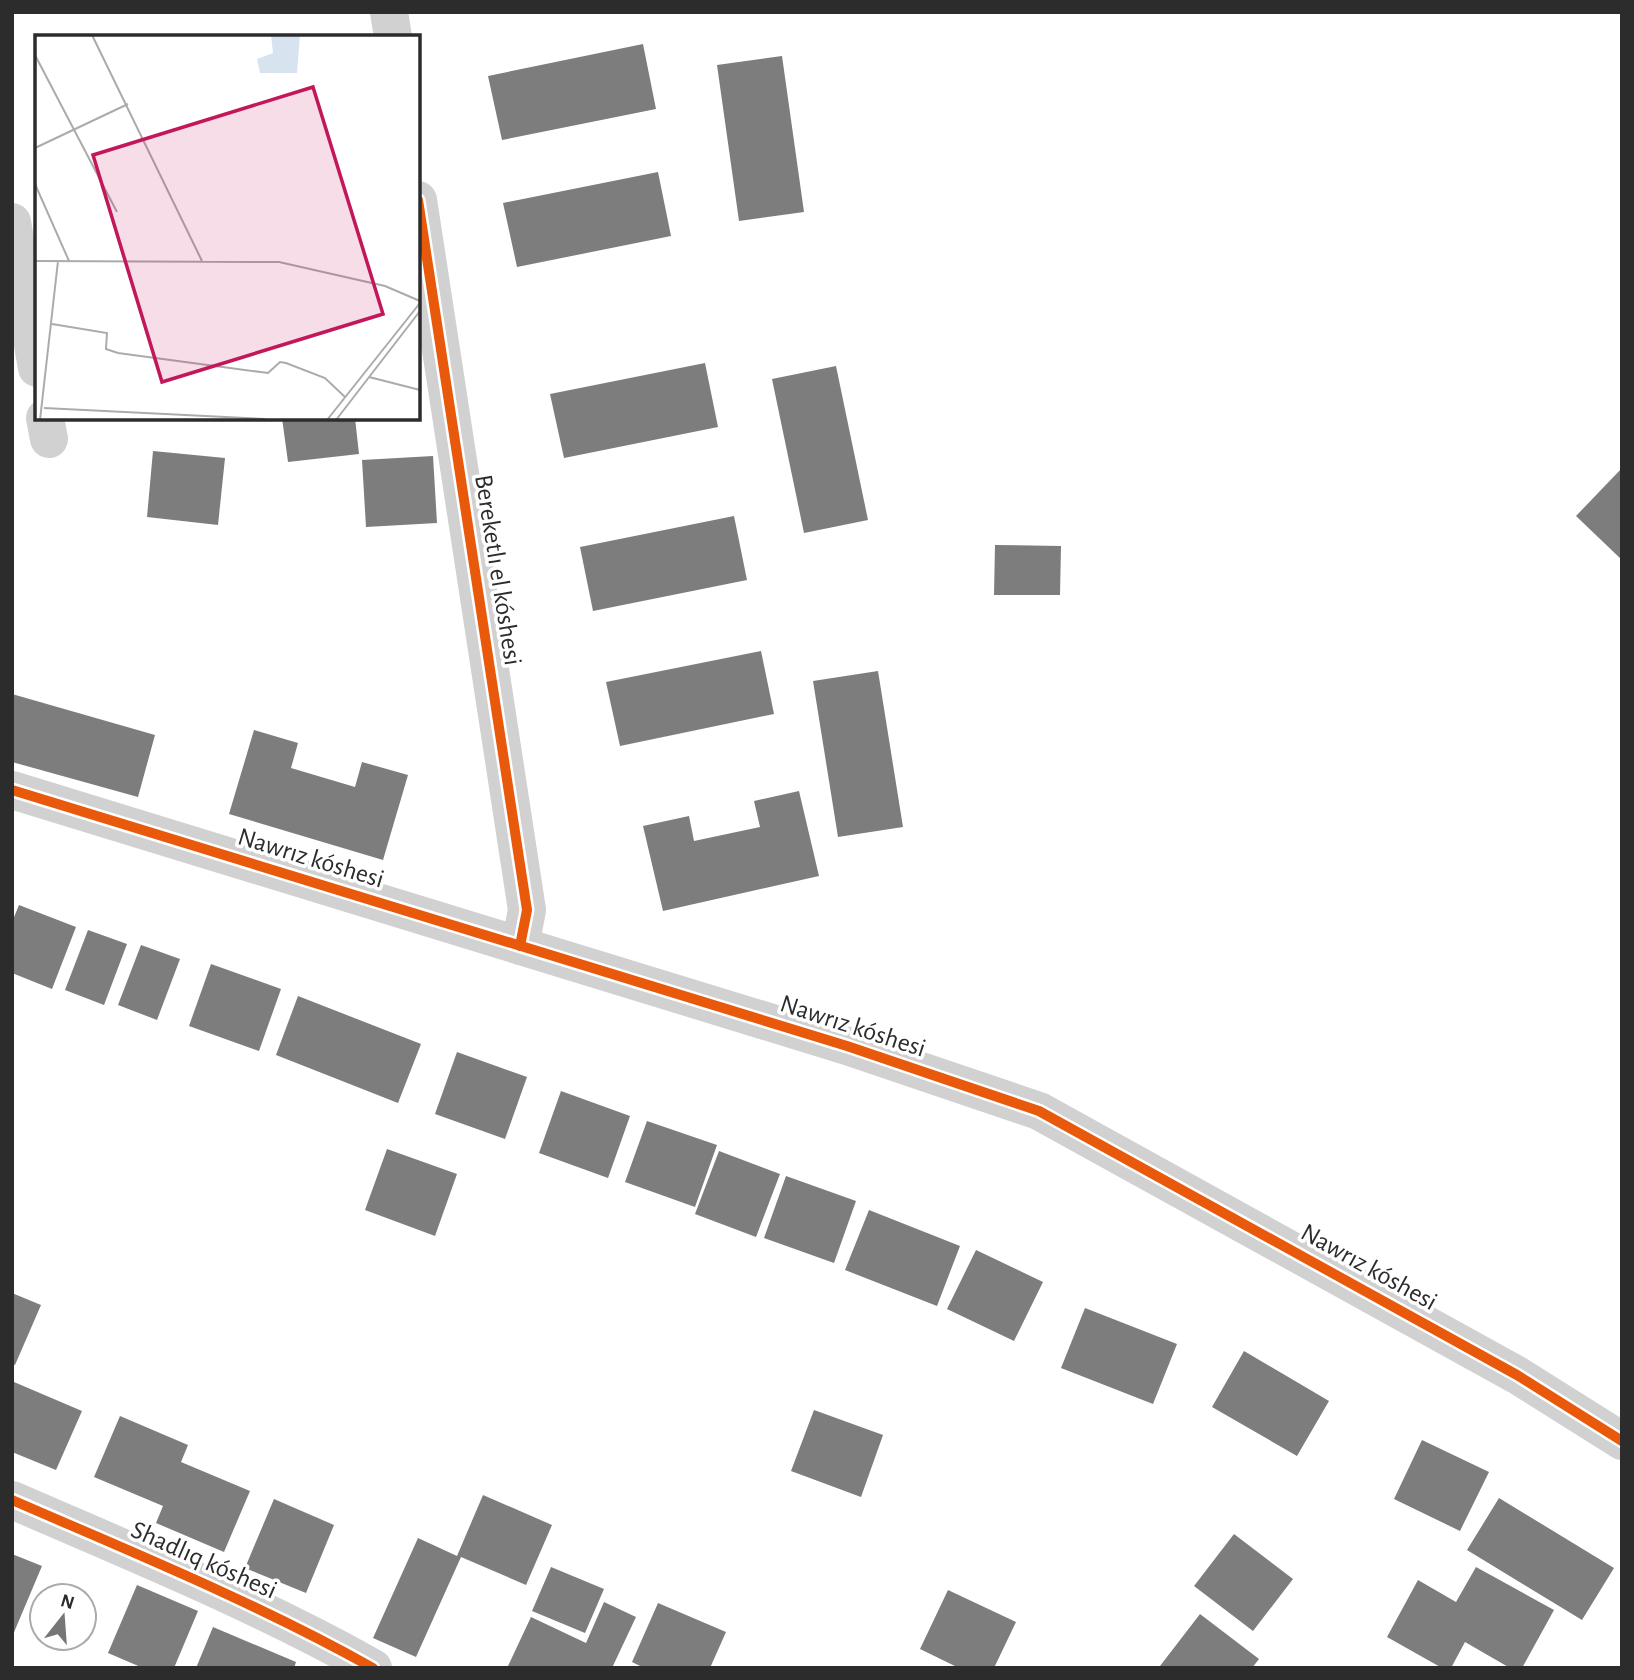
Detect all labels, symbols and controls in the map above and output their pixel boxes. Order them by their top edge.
inset map [35,35,420,420]
street label: Bereketlı el kóshesi [470,473,526,667]
street label: Nawrız kóshesi [235,823,387,893]
street label: Nawrız kóshesi [777,990,929,1062]
street label: Nawrız kóshesi [1296,1219,1442,1315]
street label: Shadlıq kóshesi [127,1516,281,1604]
north arrow [28,1582,98,1652]
text: N [58,1591,77,1613]

